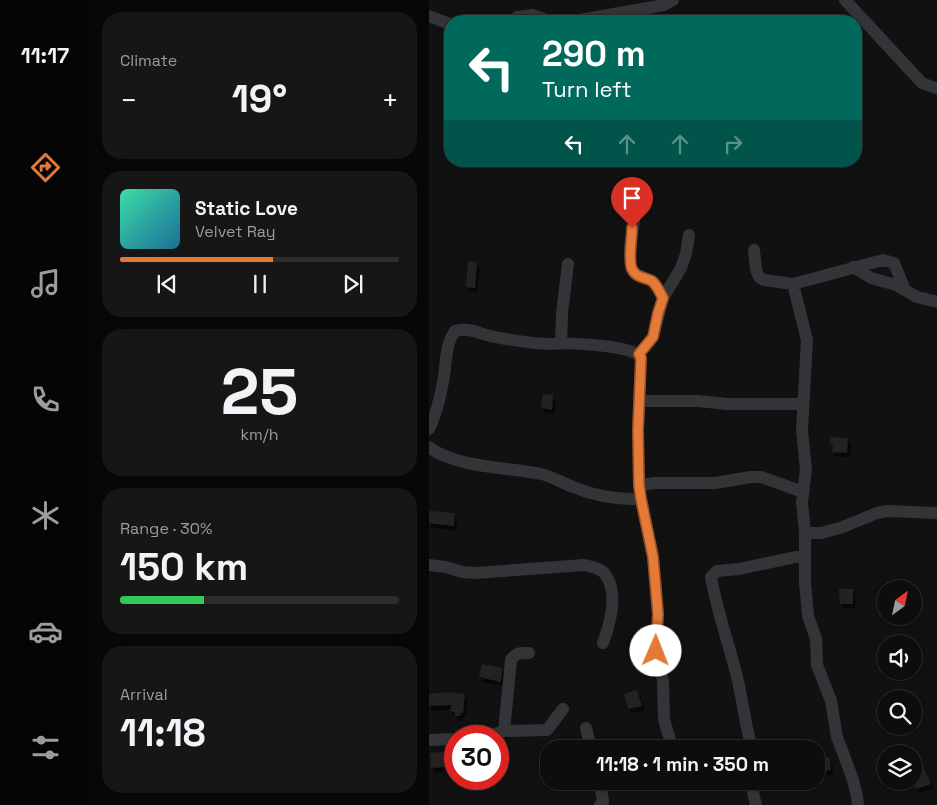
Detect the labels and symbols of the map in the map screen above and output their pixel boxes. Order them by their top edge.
pin [611,177,653,228]
north arrow [877,580,921,625]
position arrow [629,624,681,676]
speed limit sign: 30 [444,725,509,790]

